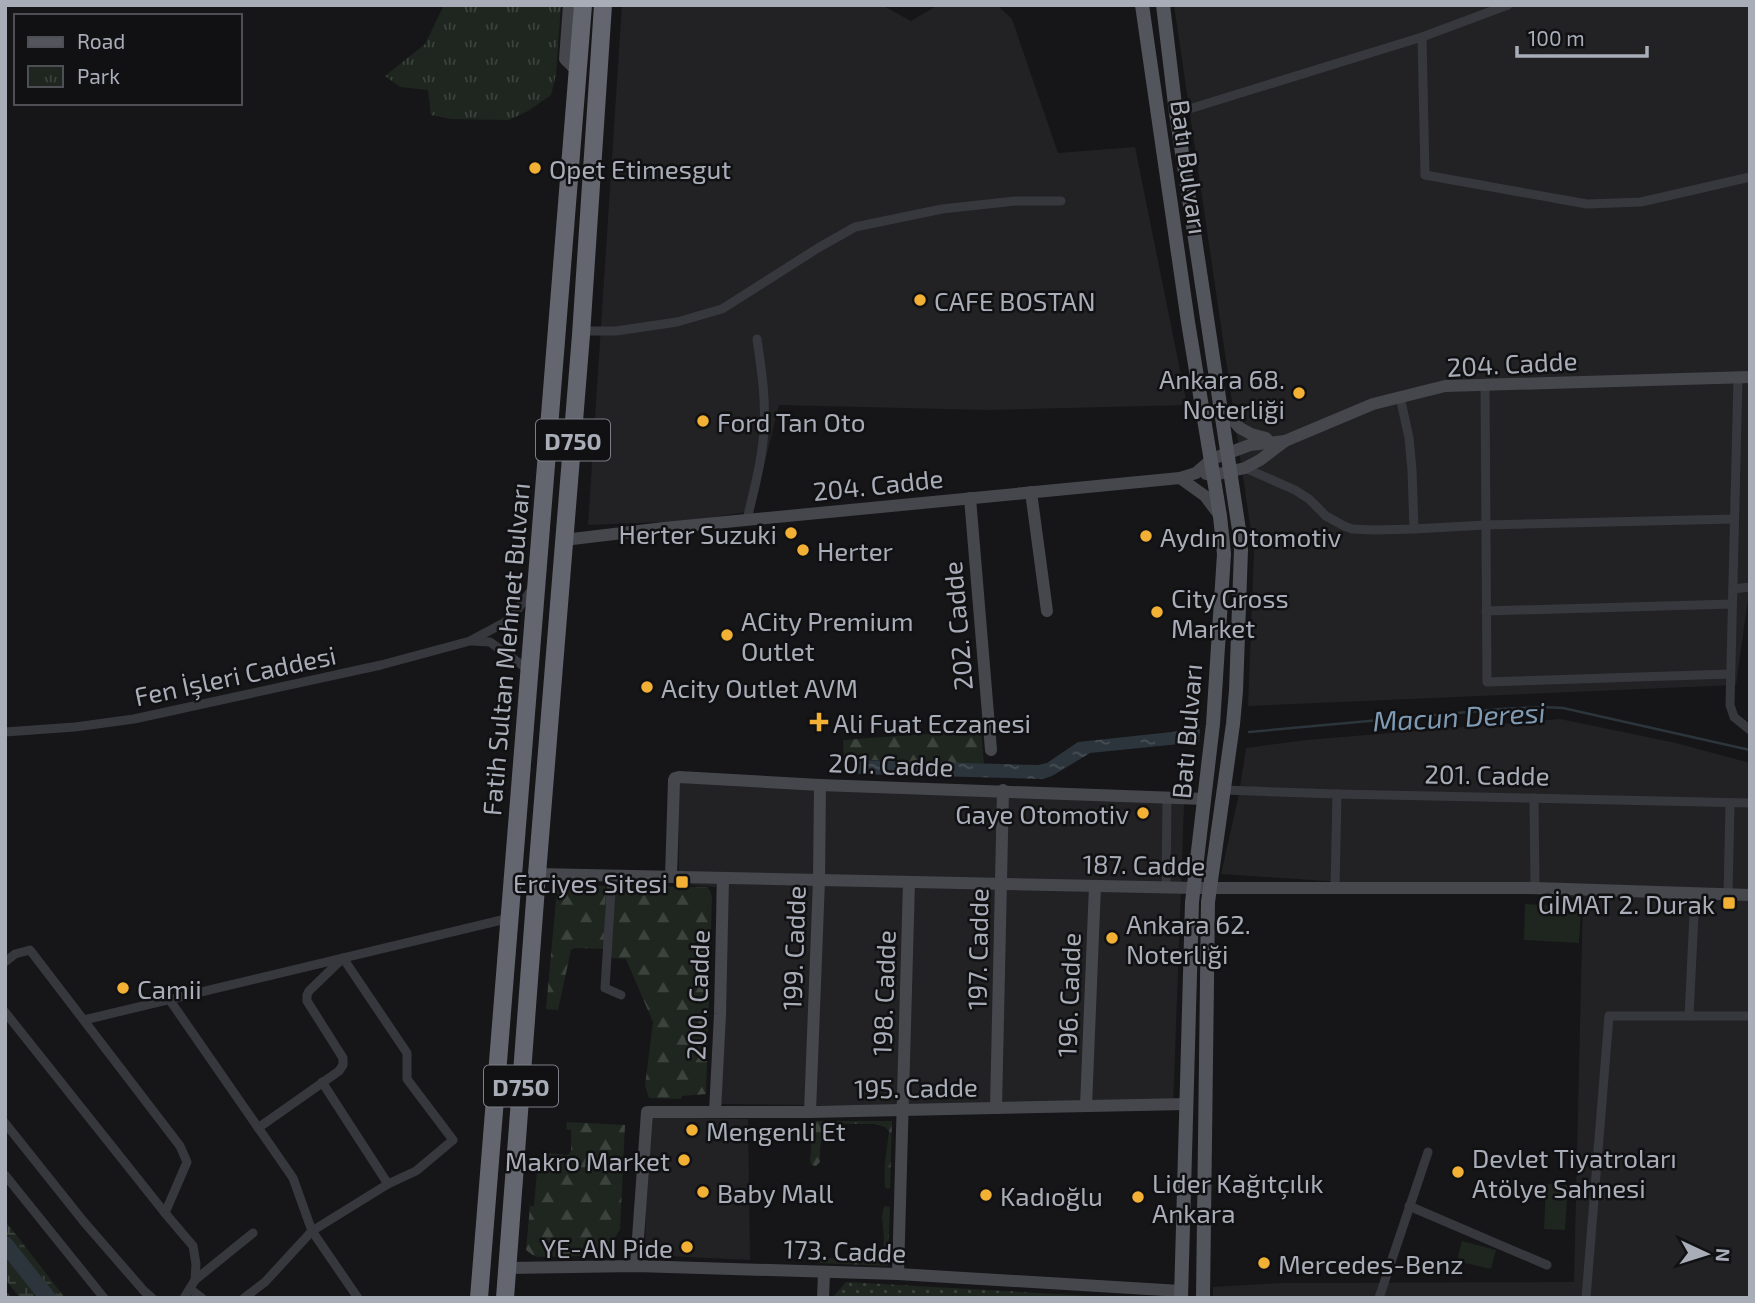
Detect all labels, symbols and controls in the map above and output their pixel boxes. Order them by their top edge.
legend [14,14,242,105]
scale bar [1517,14,1646,58]
text: 100 m [1528,25,1585,50]
text: Road [77,28,125,53]
text: Park [77,63,120,88]
street label: Batı Bulvarı [1165,98,1215,236]
place label: Opet Etimesgut [549,153,731,184]
marker: Opet Etimesgut [527,160,543,176]
place label: CAFE BOSTAN [934,285,1096,316]
marker: CAFE BOSTAN [912,292,928,308]
street label: 204. Cadde [1446,344,1578,382]
place label: Ankara 68. Noterliği [1159,363,1285,424]
marker: Ankara 68. Noterliği [1291,385,1307,401]
place label: Ford Tan Oto [717,406,866,437]
marker: Ford Tan Oto [695,413,711,429]
road number: D750 [536,419,610,460]
street label: 204. Cadde [811,462,945,506]
street label: Fatih Sultan Mehmet Bulvarı [475,481,535,817]
place label: Herter Suzuki [619,518,777,549]
place label: Aydın Otomotiv [1160,521,1341,552]
marker: Herter Suzuki [783,525,799,541]
marker: Aydın Otomotiv [1138,528,1154,544]
place label: Herter [817,535,893,566]
marker: Herter [795,542,811,558]
street label: 202. Cadde [936,560,978,692]
place label: City Gross Market [1171,582,1289,643]
marker: City Gross Market [1149,604,1165,620]
place label: ACity Premium Outlet [741,605,913,666]
marker: ACity Premium Outlet [719,627,735,643]
street label: Fen İşleri Caddesi [131,638,339,713]
street label: Batı Bulvarı [1165,662,1207,800]
place label: Acity Outlet AVM [661,672,858,703]
marker: Acity Outlet AVM [639,679,655,695]
water label: Macun Deresi [1372,694,1546,738]
place label: Ali Fuat Eczanesi [833,707,1031,738]
marker: Ali Fuat Eczanesi [811,714,827,730]
street label: 201. Cadde [828,746,954,782]
street label: 201. Cadde [1424,757,1550,791]
place label: Gaye Otomotiv [955,798,1129,829]
marker: Gaye Otomotiv [1135,805,1151,821]
street label: 187. Cadde [1082,847,1206,881]
place label: Erciyes Sitesi [513,867,668,898]
marker: Erciyes Sitesi [674,874,690,890]
street label: 199. Cadde [775,885,811,1011]
street label: 197. Cadde [960,888,994,1010]
place label: GİMAT 2. Durak [1538,888,1715,919]
marker: GİMAT 2. Durak [1721,895,1737,911]
place label: Ankara 62. Noterliği [1126,908,1251,969]
street label: 200. Cadde [679,929,715,1061]
street label: 198. Cadde [865,930,901,1056]
marker: Ankara 62. Noterliği [1104,930,1120,946]
street label: 196. Cadde [1050,932,1086,1058]
place label: Camii [137,973,202,1004]
marker: Camii [115,980,131,996]
road number: D750 [484,1066,558,1106]
street label: 195. Cadde [854,1070,978,1104]
place label: Mengenli Et [706,1115,846,1146]
marker: Mengenli Et [684,1122,700,1138]
place label: Devlet Tiyatroları Atölye Sahnesi [1472,1142,1677,1203]
place label: Makro Market [505,1145,670,1176]
marker: Makro Market [676,1152,692,1168]
marker: Devlet Tiyatroları Atölye Sahnesi [1450,1164,1466,1180]
place label: Lider Kağıtçılık Ankara [1152,1167,1324,1228]
place label: Baby Mall [717,1177,834,1208]
place label: Kadıoğlu [1000,1180,1103,1211]
marker: Baby Mall [695,1184,711,1200]
marker: Kadıoğlu [978,1187,994,1203]
marker: Lider Kağıtçılık Ankara [1130,1189,1146,1205]
north arrow [1671,1219,1741,1289]
place label: YE-AN Pide [541,1232,673,1263]
street label: 173. Cadde [783,1232,907,1268]
marker: YE-AN Pide [679,1239,695,1255]
place label: Mercedes-Benz [1278,1248,1464,1279]
text: N [1712,1248,1735,1263]
marker: Mercedes-Benz [1256,1255,1272,1271]

